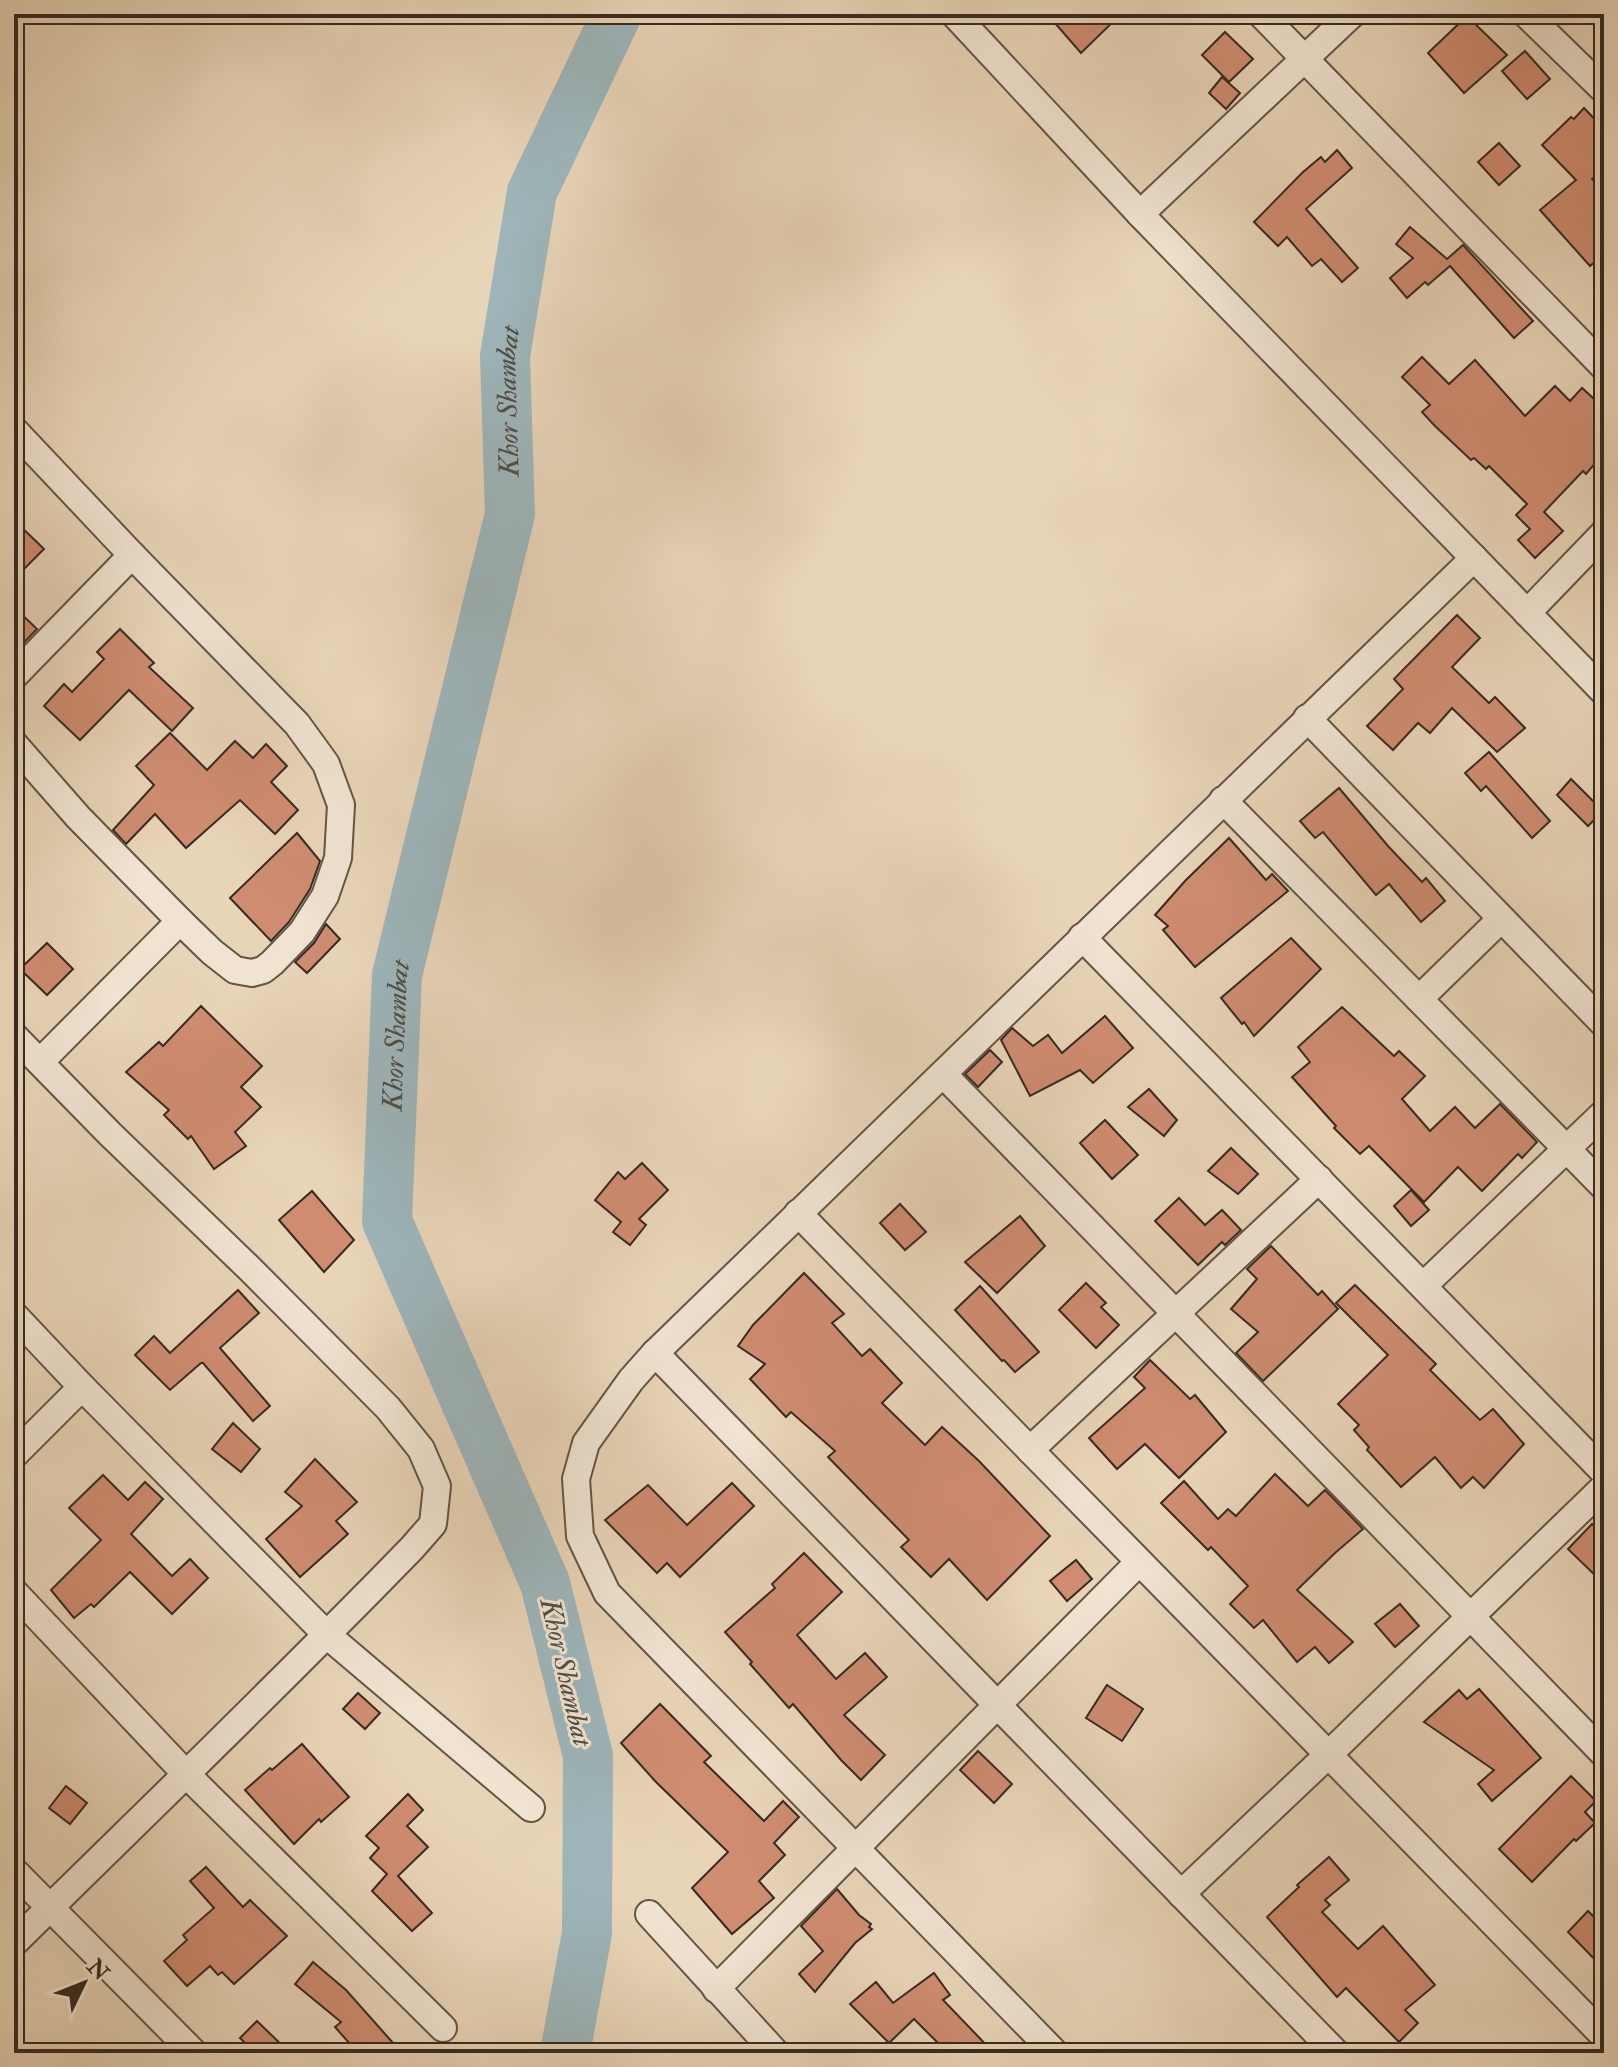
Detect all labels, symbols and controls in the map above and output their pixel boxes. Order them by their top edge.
water label: Khor Shambat [489,322,529,479]
water label: Khor Shambat [375,955,420,1114]
water label: Khor Shambat [531,1593,600,1752]
north arrow [44,1943,124,2023]
text: N [80,1953,115,1987]

